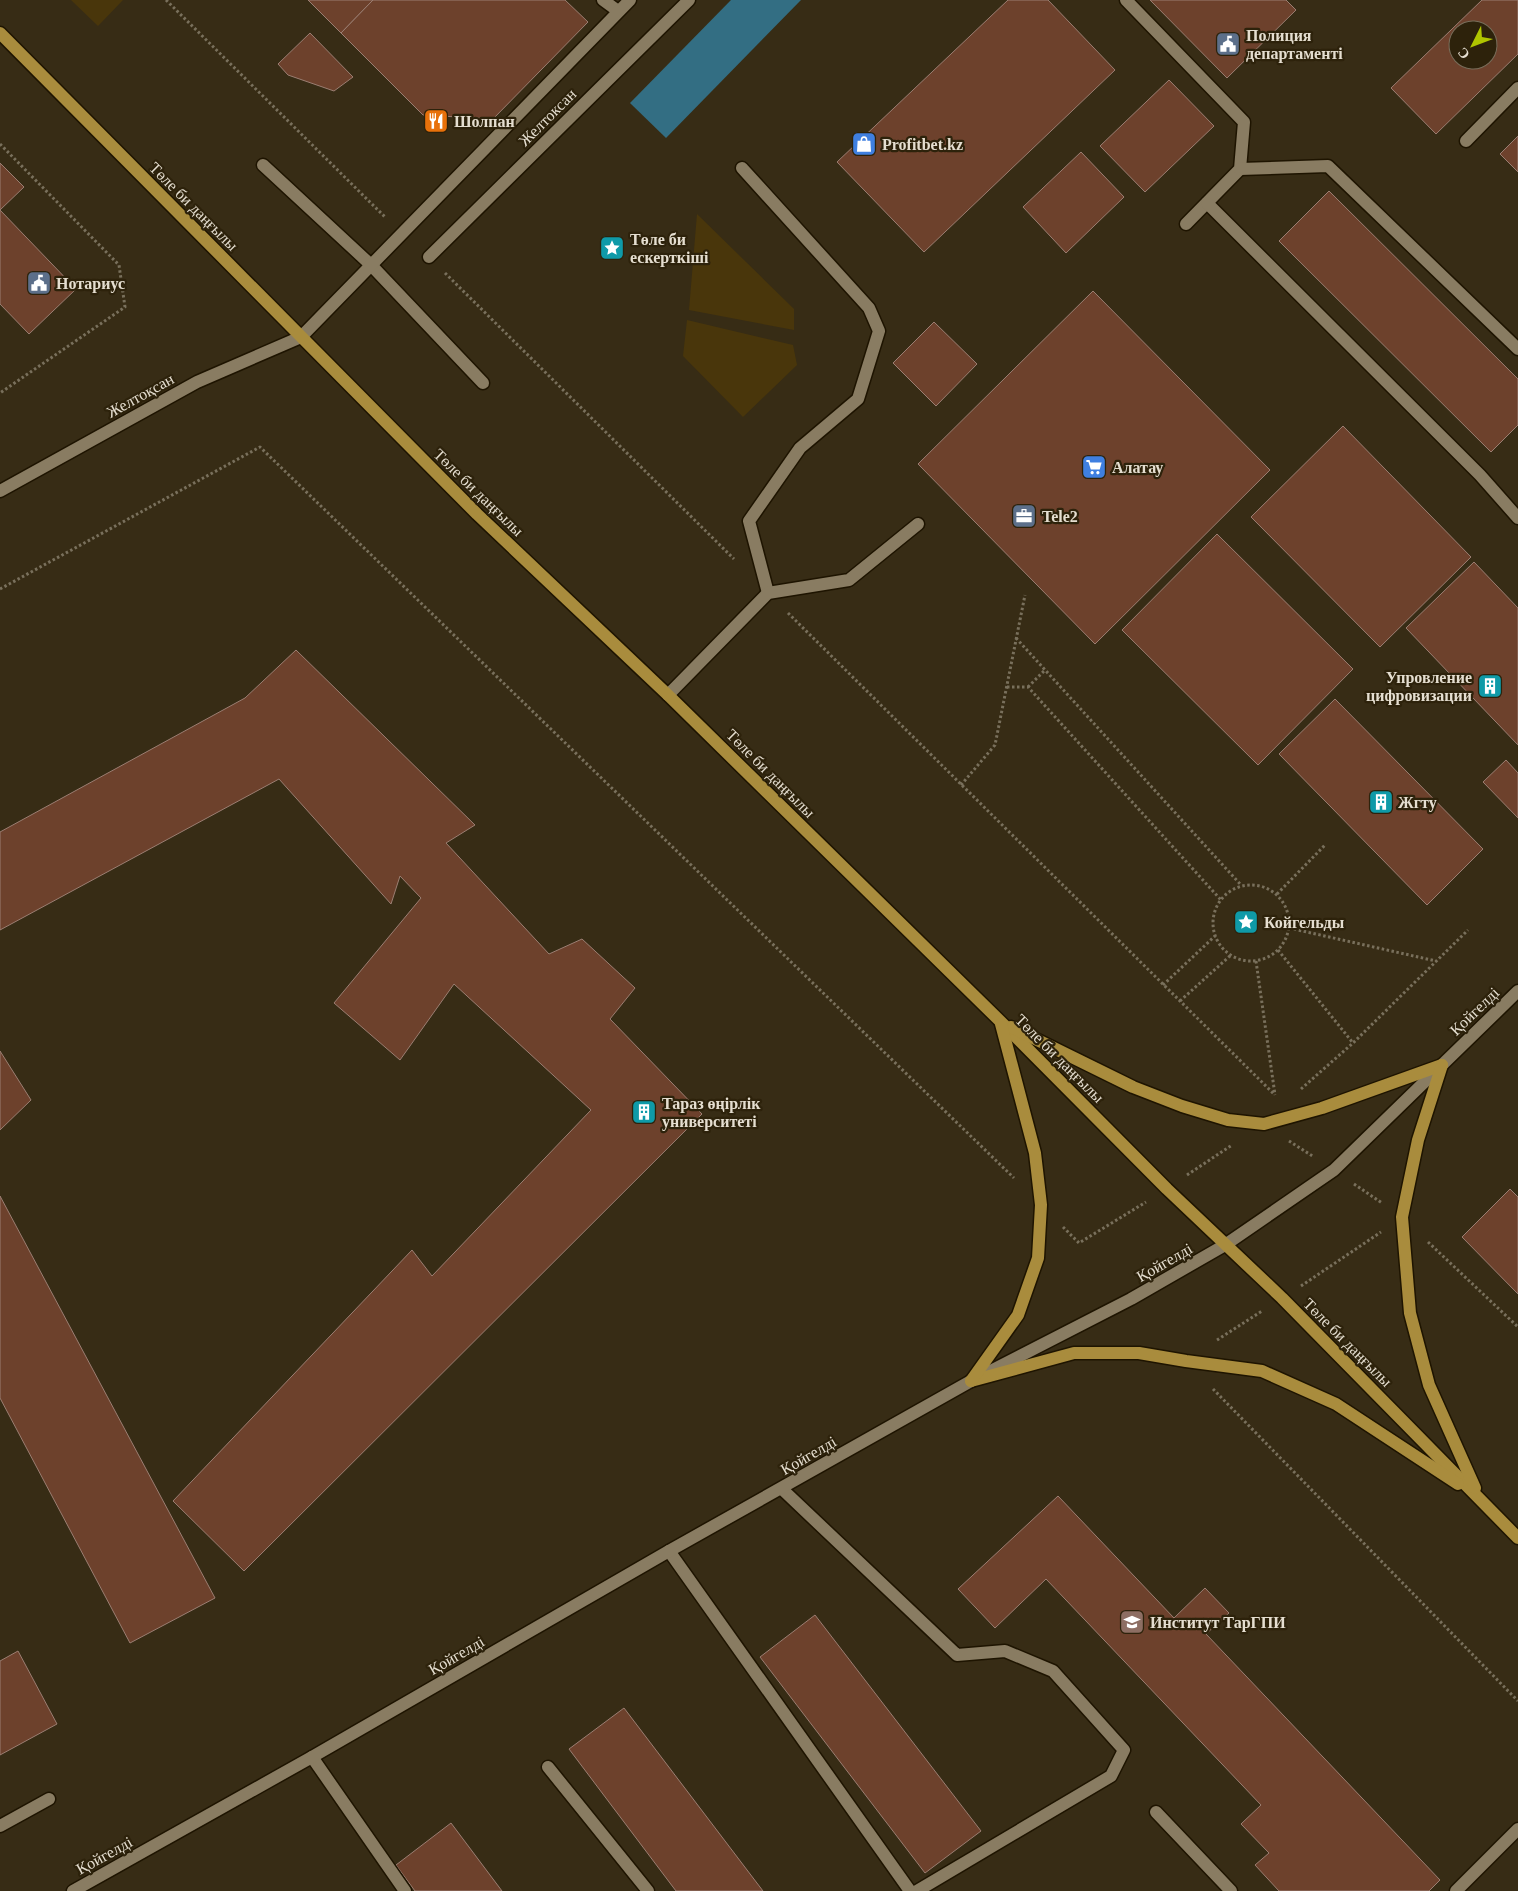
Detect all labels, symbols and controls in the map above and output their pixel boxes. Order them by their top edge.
north arrow [1448,20,1498,70]
place label: Полиция департаменті [1246,27,1343,63]
public building icon: Полиция департаменті [1215,31,1241,57]
text: С [1455,45,1473,62]
street label: Желтоксан [515,85,580,149]
restaurant icon: Шолпан [423,108,449,134]
place label: Шолпан [454,113,515,130]
shop icon: Profitbet.kz [851,131,877,157]
place label: Profitbet.kz [882,136,963,153]
street label: Төле би даңғылы [145,159,241,255]
place label: Төле би ескерткіші [630,231,709,267]
place icon: Төле би ескерткіші [599,235,625,261]
public building icon: Нотариус [26,270,52,296]
place label: Нотариус [56,275,125,293]
street label: Желтоқсан [104,370,178,422]
street label: Төле би даңғылы [430,445,527,540]
supermarket icon: Алатау [1081,454,1107,480]
place label: Алатау [1112,459,1163,477]
office icon: Tele2 [1011,503,1037,529]
place label: Tele2 [1042,508,1078,525]
place label: Упровление цифровизации [1366,669,1472,705]
building icon: Упровление цифровизации [1477,673,1503,699]
street label: Төле би даңғылы [722,726,818,822]
building icon: Жгту [1368,789,1394,815]
place label: Жгту [1398,794,1437,812]
place icon: Койгельды [1233,909,1259,935]
place label: Койгельды [1264,914,1345,931]
street label: Қойгелді [1446,984,1503,1039]
street label: Төле би даңғылы [1011,1011,1107,1107]
place label: Тараз өңірлік университеті [662,1095,761,1131]
building icon: Тараз өңірлік университеті [631,1099,657,1125]
street label: Қойгелді [1133,1239,1196,1286]
street label: Төле би даңғылы [1299,1295,1395,1391]
street label: Қойгелді [777,1432,840,1479]
school or university icon: Институт ТарГПИ [1119,1609,1145,1635]
place label: Институт ТарГПИ [1150,1614,1286,1632]
street label: Қойгелді [425,1632,488,1679]
street label: Қойгелді [73,1833,136,1879]

